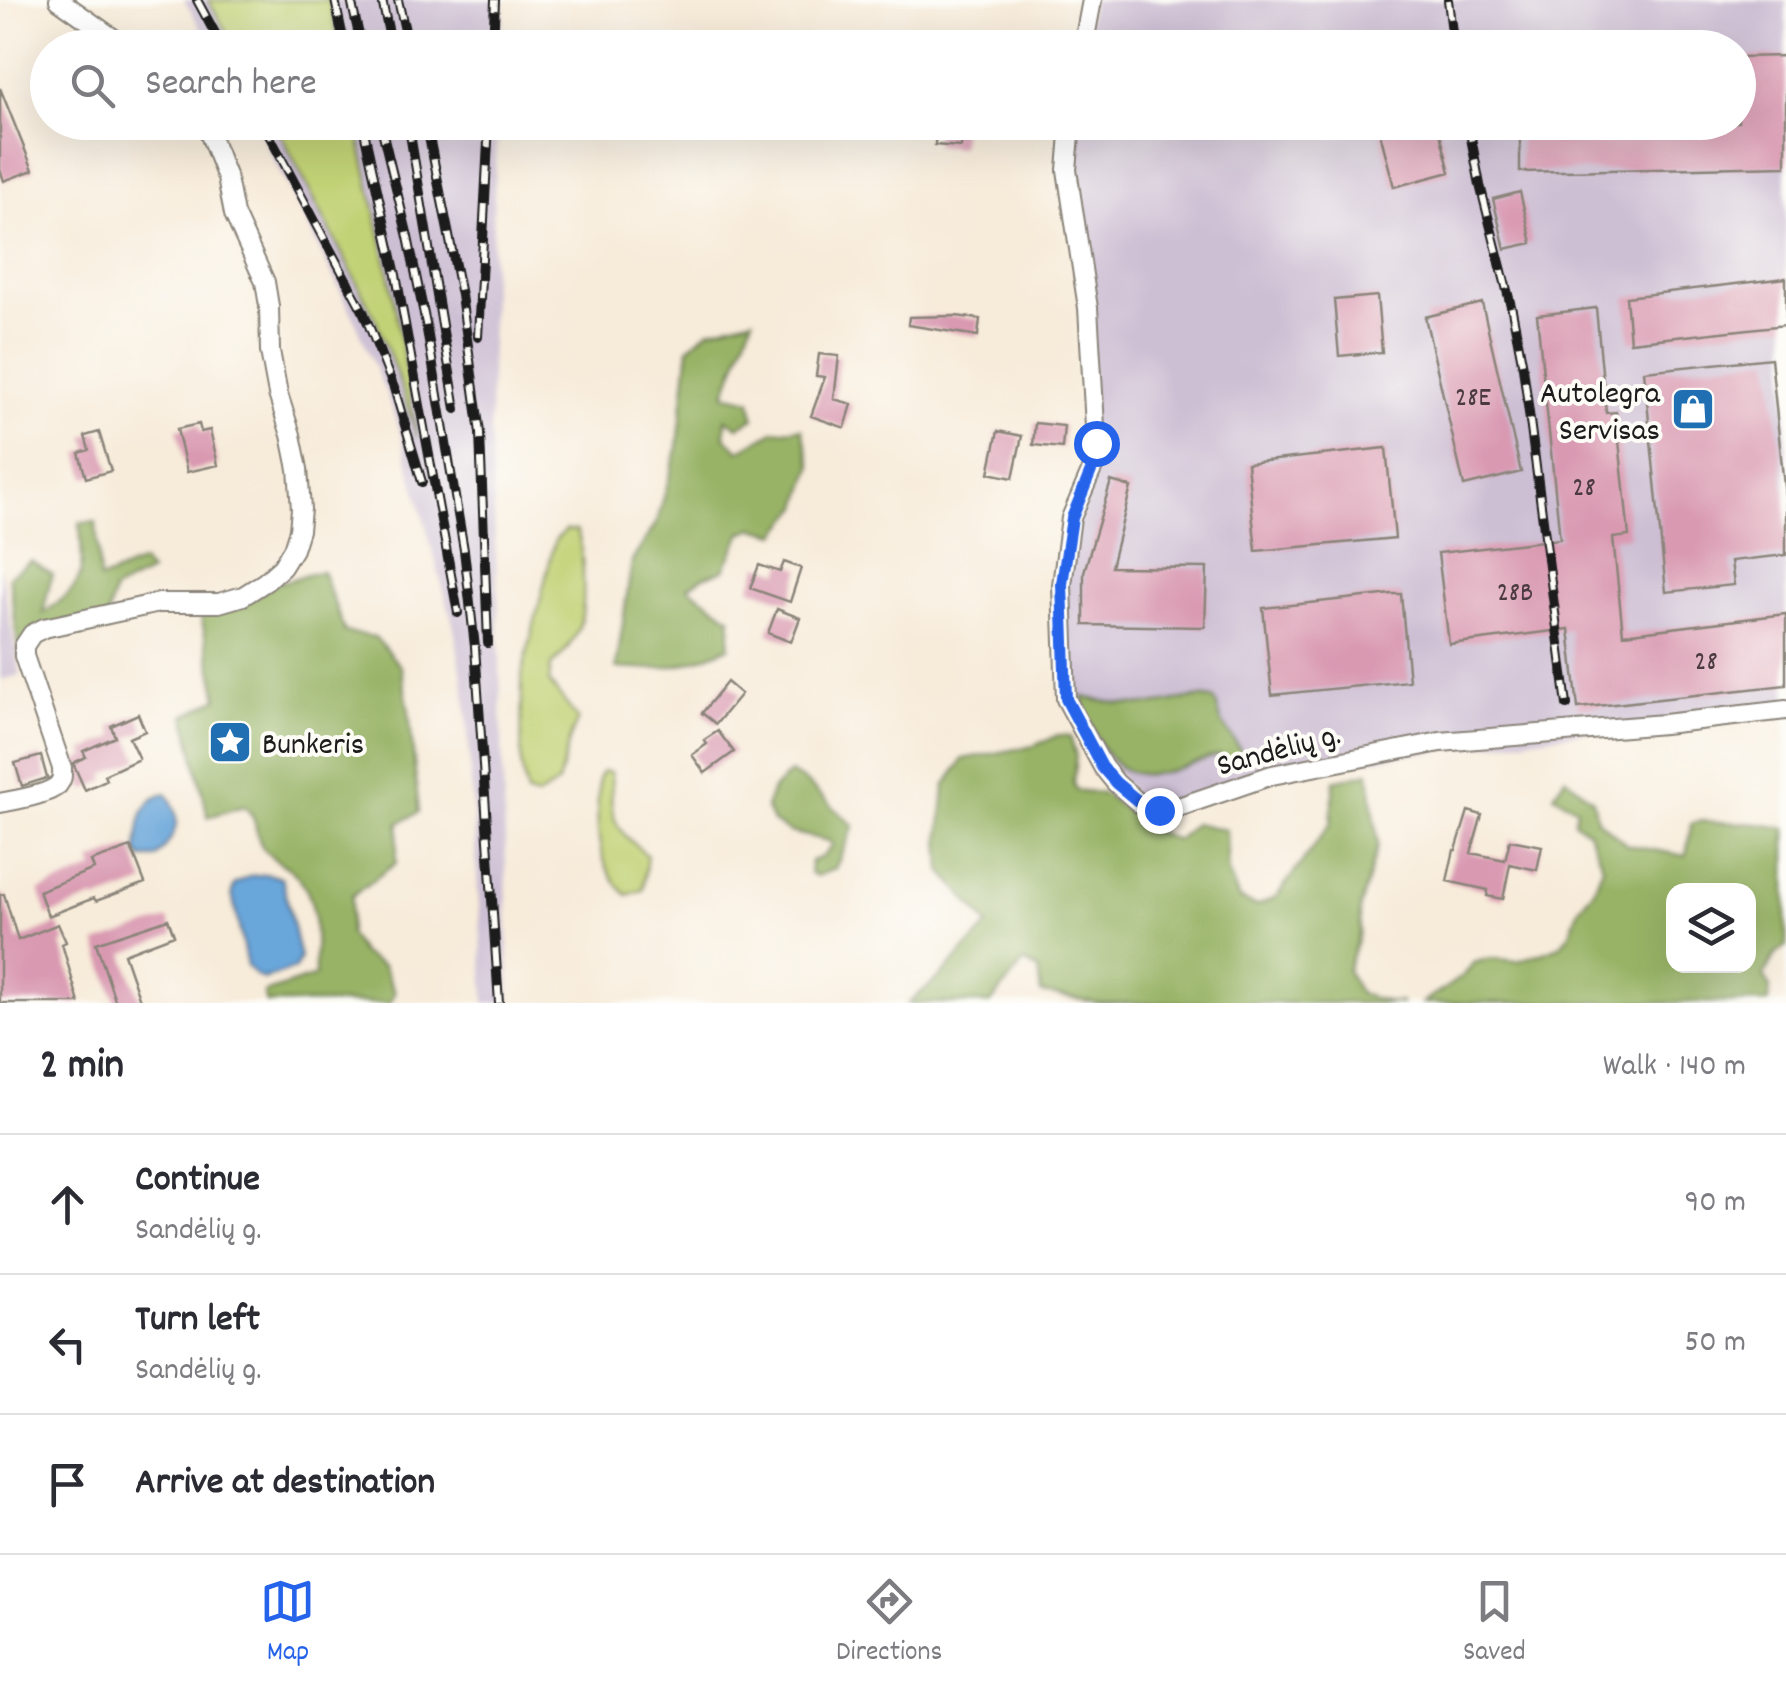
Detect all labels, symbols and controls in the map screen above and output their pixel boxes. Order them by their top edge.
search box [30,30,1756,140]
icon: search [65,58,120,113]
text: Search here [145,58,317,113]
place label: Autolegra Servisas [1540,373,1661,456]
house number: 28E [1455,380,1491,420]
shop icon: Autolegra Servisas [1670,386,1716,432]
route start [1074,421,1120,467]
house number: 28 [1572,470,1596,510]
house number: 28B [1497,575,1533,615]
house number: 28 [1694,644,1718,684]
street label: Sandėlių g. [1212,714,1346,791]
place icon: Bunkeris [207,719,253,765]
place label: Bunkeris [262,724,364,770]
route end [1137,788,1183,834]
map controls [1666,883,1756,973]
button: layers [1666,883,1756,973]
text: 2 min [40,1038,124,1098]
text: Walk · 140 m [1603,1045,1746,1091]
text: Continue [135,1154,260,1209]
icon: ahead [40,1177,95,1232]
text: 90 m [1685,1181,1746,1227]
text: Sandėlių g. [135,1209,262,1255]
text: Turn left [135,1294,260,1349]
icon: left [40,1317,95,1372]
text: 50 m [1684,1321,1746,1367]
text: Sandėlių g. [135,1349,262,1395]
icon: arrive [40,1457,95,1512]
text: Arrive at destination [135,1457,435,1512]
tab: Map [260,1574,315,1674]
tab: Directions [836,1574,942,1674]
tab: Saved [1463,1574,1526,1674]

